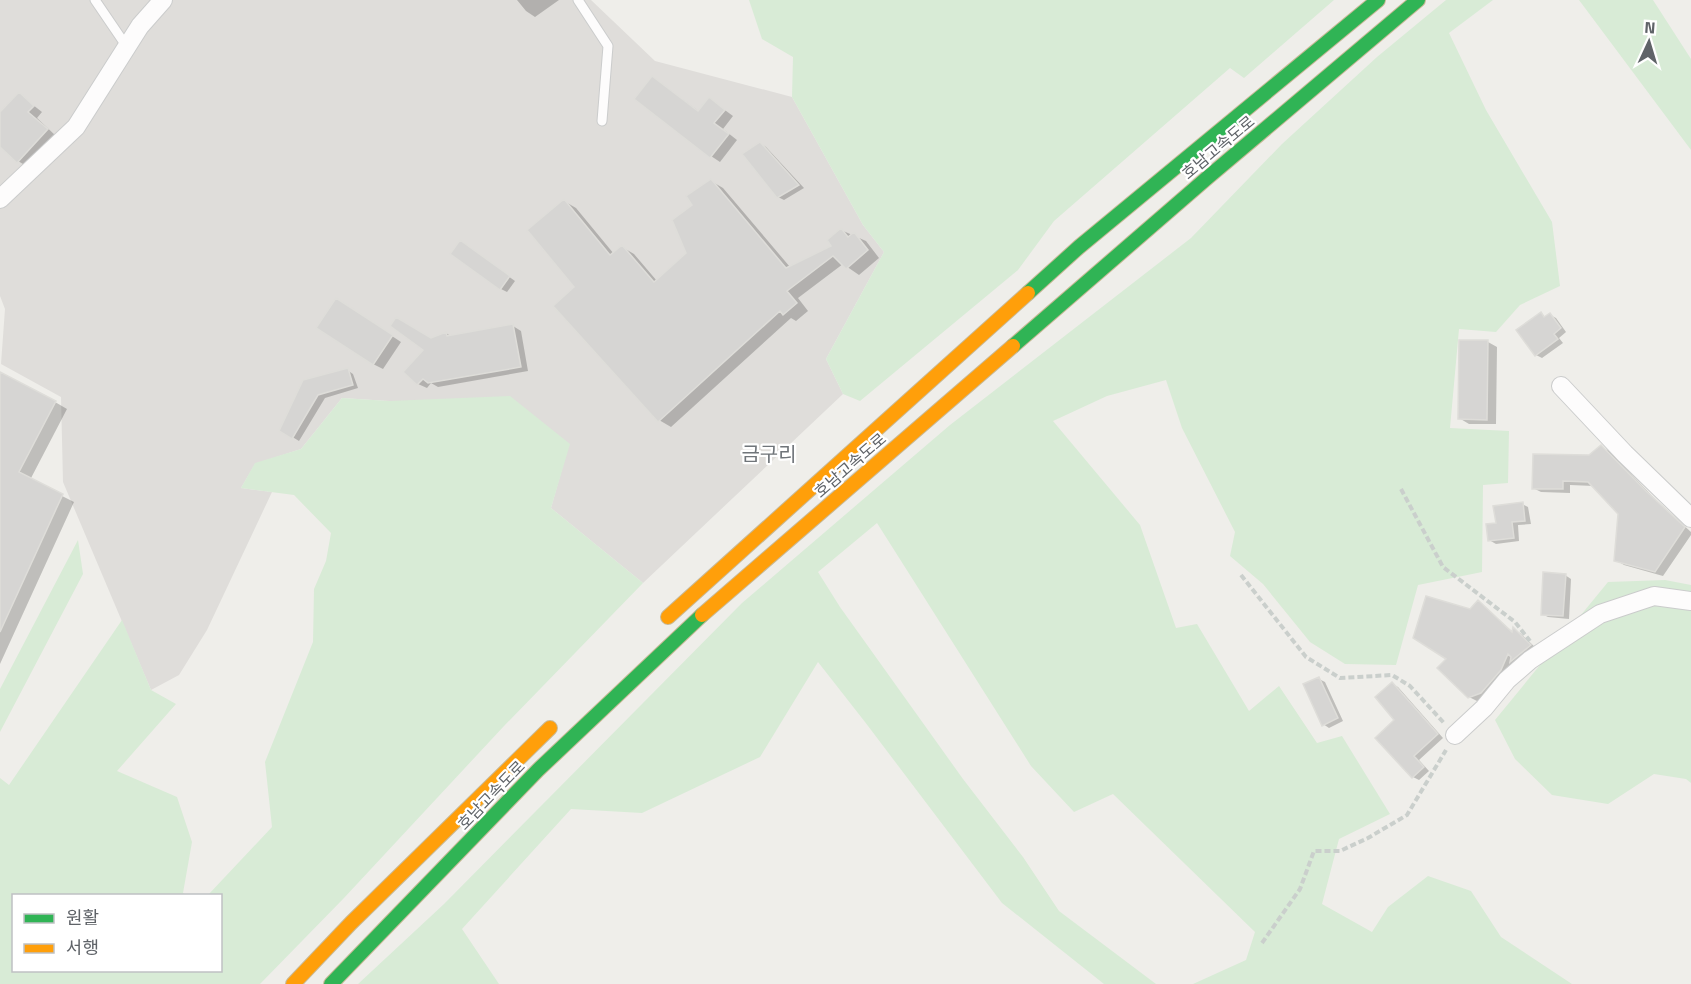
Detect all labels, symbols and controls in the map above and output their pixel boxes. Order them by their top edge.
north arrow [1619,12,1679,72]
text: N [1644,15,1656,39]
street label: 호남고속도로 [1176,109,1260,185]
street label: 호남고속도로 [809,427,891,503]
district label: 금구리 [741,438,797,469]
street label: 호남고속도로 [452,755,530,835]
legend [12,894,222,972]
text: 원활 [66,904,99,931]
text: 서행 [66,934,99,961]

